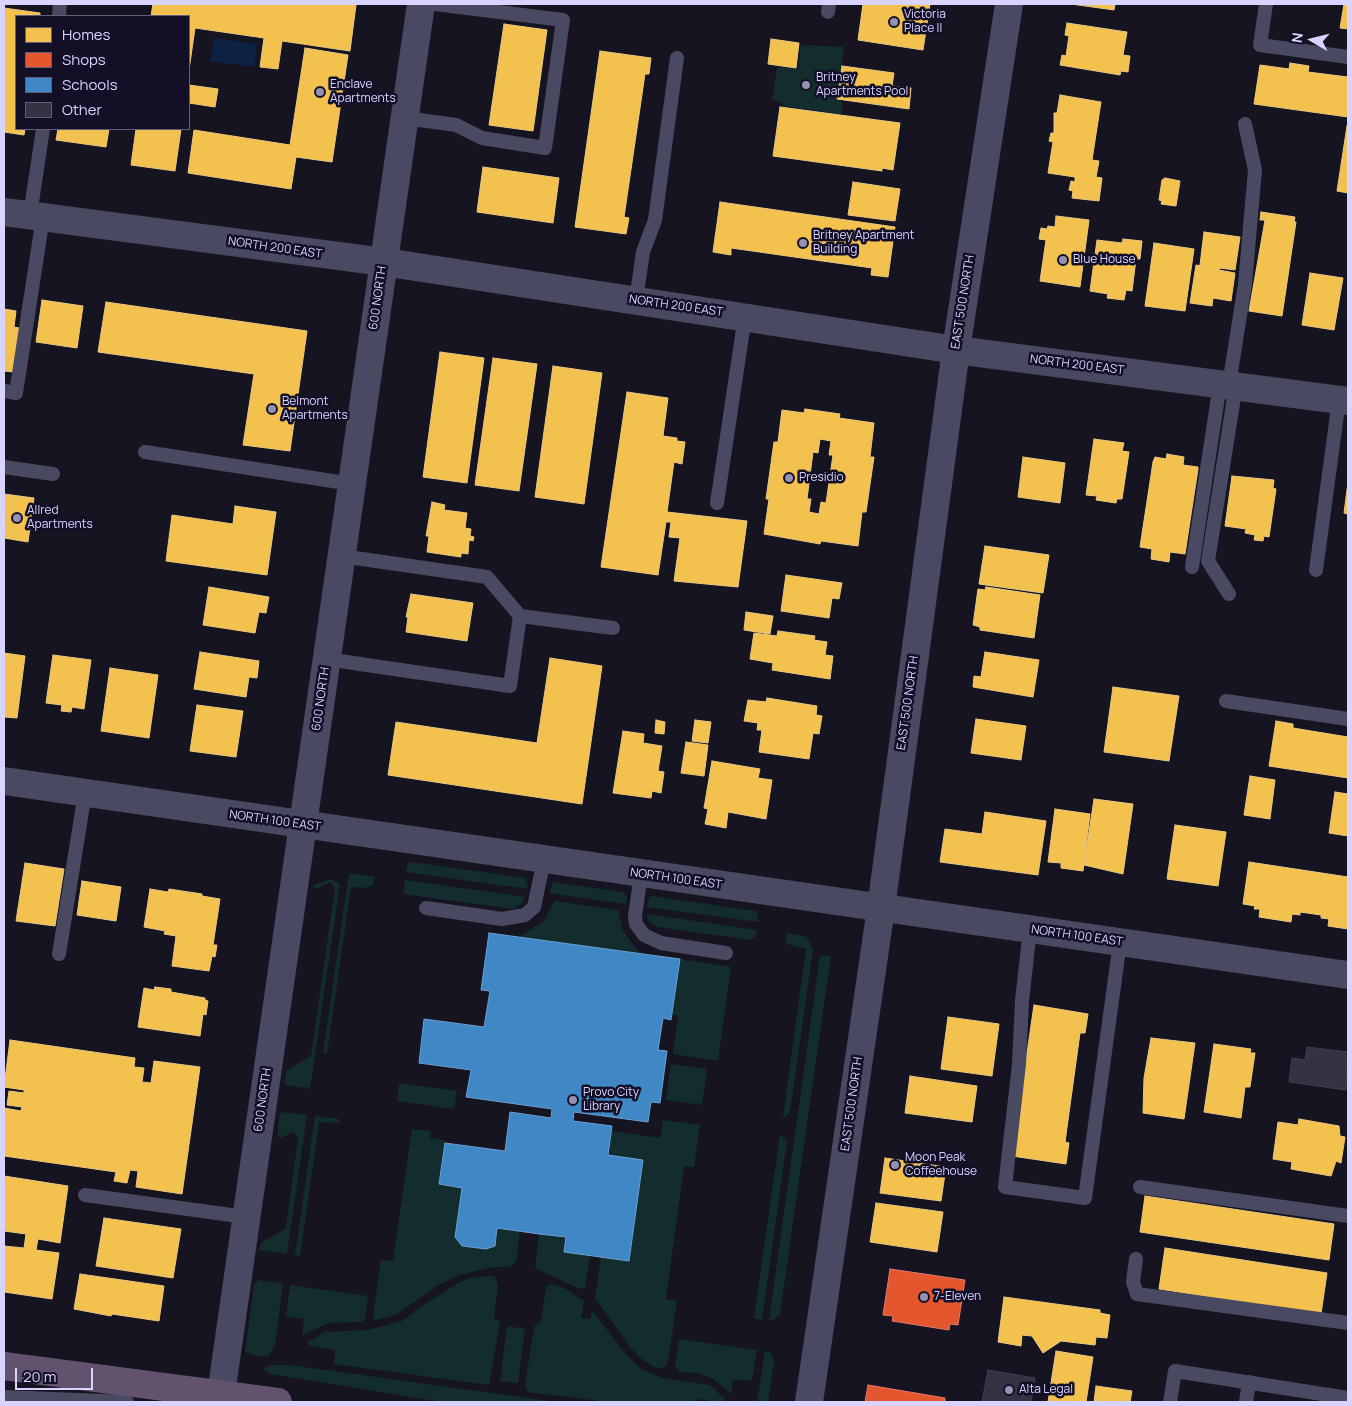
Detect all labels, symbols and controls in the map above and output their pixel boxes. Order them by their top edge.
place label: Victoria Place Il [904,8,946,36]
legend [15,15,190,130]
north arrow [1287,15,1337,65]
marker: Victoria Place Il [888,16,900,28]
text: Homes [62,24,110,45]
text: N [1287,32,1307,44]
text: Shops [62,49,106,70]
place label: Britney Apartments Pool [816,71,908,99]
text: Schools [62,74,118,95]
place label: Enclave Apartments [330,78,396,106]
marker: Britney Apartments Pool [800,79,812,91]
marker: Enclave Apartments [314,86,326,98]
text: Other [62,99,102,120]
place label: Britney Apartment Building [813,229,914,257]
street label: NORTH 200 EAST [227,234,323,262]
marker: Britney Apartment Building [797,237,809,249]
place label: Blue House [1073,253,1135,267]
street label: EAST 500 NORTH [948,254,978,350]
marker: Blue House [1057,254,1069,266]
street label: 600 NORTH [366,265,390,331]
street label: NORTH 200 EAST [628,292,724,320]
street label: NORTH 200 EAST [1029,352,1125,378]
place label: Belmont Apartments [282,395,348,423]
marker: Belmont Apartments [266,403,278,415]
place label: Presidio [799,471,844,485]
marker: Presidio [783,472,795,484]
place label: Allred Apartments [27,504,93,532]
marker: Allred Apartments [11,512,23,524]
street label: EAST 500 NORTH [894,655,922,751]
street label: 600 NORTH [309,666,333,732]
street label: NORTH 100 EAST [228,807,322,835]
street label: NORTH 100 EAST [629,865,723,893]
street label: NORTH 100 EAST [1030,922,1124,950]
street label: EAST 500 NORTH [838,1056,866,1152]
street label: 600 NORTH [251,1067,275,1133]
place label: Provo City Library [583,1086,639,1114]
marker: Provo City Library [567,1094,579,1106]
place label: Moon Peak Coffeehouse [905,1151,977,1179]
marker: Moon Peak Coffeehouse [889,1159,901,1171]
place label: 7-Eleven [934,1290,981,1304]
marker: 7-Eleven [918,1291,930,1303]
scale bar [18,1358,95,1390]
text: 20 m [23,1366,56,1387]
place label: Alta Legal [1019,1383,1073,1397]
marker: Alta Legal [1003,1384,1015,1396]

